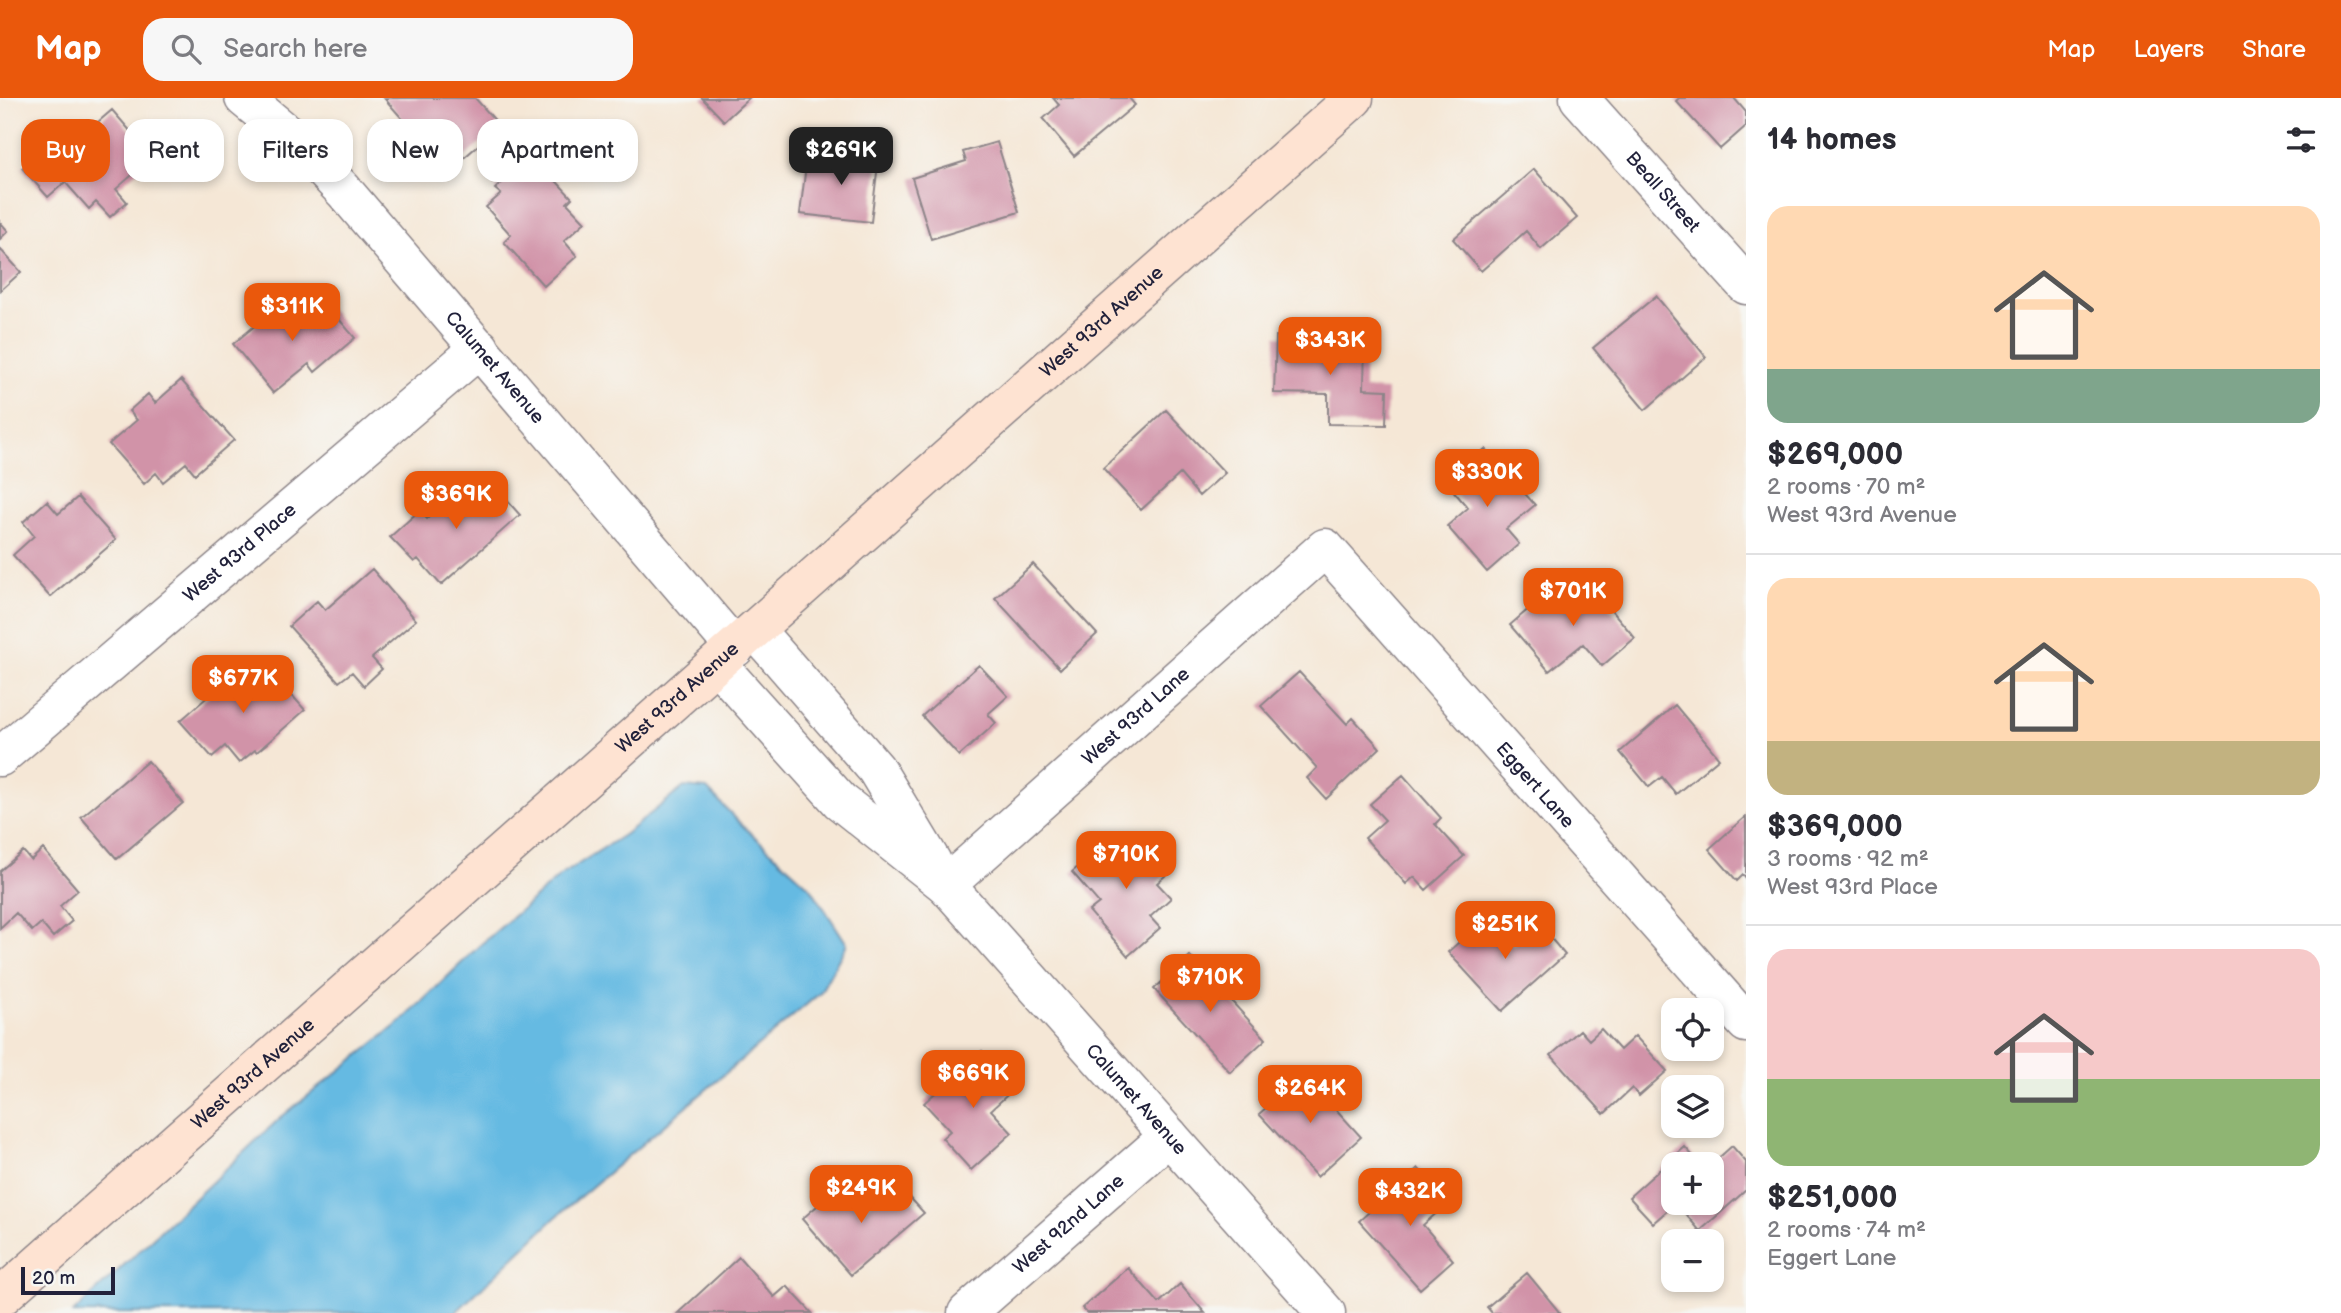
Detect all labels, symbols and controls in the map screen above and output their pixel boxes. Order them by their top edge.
search box [143,18,633,81]
text: Map [35,29,101,69]
icon: search [167,30,205,68]
text: Search here [223,34,367,65]
text: Map [2047,35,2095,64]
text: Layers [2133,35,2204,64]
text: Share [2242,35,2306,64]
chip: Buy [21,119,110,182]
chip: Rent [124,119,224,182]
chip: Filters [238,119,353,182]
chip: New [367,119,463,182]
chip: Apartment [477,119,638,182]
icon: filters [2282,121,2320,159]
text: 14 homes [1767,122,1896,158]
pin: $269K [792,127,890,187]
text: $269K [805,136,877,164]
street label: Beall Street [1621,147,1705,237]
icon: home [1981,252,2107,378]
street label: West 93rd Avenue [1035,261,1168,382]
pin: $311K [243,284,341,343]
text: $311K [260,292,324,320]
street label: Calumet Avenue [440,306,550,428]
pin: $343K [1281,317,1379,377]
text: $343K [1294,326,1366,354]
text: $269,000 [1767,437,1903,473]
pin: $330K [1438,450,1536,509]
text: $330K [1451,458,1523,486]
pin: $369K [407,472,505,531]
text: 2 rooms · 70 m² [1767,473,1926,501]
text: $369K [420,480,492,508]
street label: West 93rd Place [179,498,301,607]
text: West 93rd Avenue [1767,501,1957,529]
pin: $701K [1524,568,1622,628]
text: $701K [1539,577,1607,605]
icon: home [1981,624,2107,750]
street label: West 93rd Avenue [611,637,744,758]
pin: $677K [194,656,292,715]
street label: West 93rd Lane [1077,662,1194,770]
text: $677K [208,664,278,692]
street label: Eggert Lane [1491,737,1579,833]
text: $369,000 [1767,809,1903,845]
pin: $710K [1077,832,1175,891]
text: $710K [1092,840,1160,868]
text: 3 rooms · 92 m² [1767,845,1929,873]
text: West 93rd Place [1767,873,1938,901]
pin: $251K [1456,902,1554,961]
text: $251K [1471,910,1539,938]
pin: $710K [1161,954,1259,1014]
text: $710K [1176,963,1244,991]
icon: home [1981,995,2107,1121]
map controls [1661,998,1724,1292]
button: locate [1661,998,1724,1061]
street label: West 93rd Avenue [187,1013,319,1134]
street label: Calumet Avenue [1081,1039,1192,1160]
pin: $669K [924,1051,1022,1110]
text: $669K [937,1059,1009,1087]
pin: $264K [1261,1066,1359,1125]
text: $264K [1274,1074,1346,1102]
button: layers [1661,1075,1724,1138]
button: + [1661,1152,1724,1215]
pin: $249K [812,1166,910,1225]
pin: $432K [1361,1168,1459,1228]
street label: West 92nd Lane [1008,1169,1129,1279]
text: $249K [826,1174,896,1202]
text: $432K [1374,1177,1446,1205]
text: $251,000 [1767,1180,1897,1216]
text: 2 rooms · 74 m² [1767,1216,1926,1244]
button: − [1661,1229,1724,1292]
text: Eggert Lane [1767,1244,1896,1272]
scale bar [21,1264,116,1296]
text: 20 m [32,1267,75,1290]

